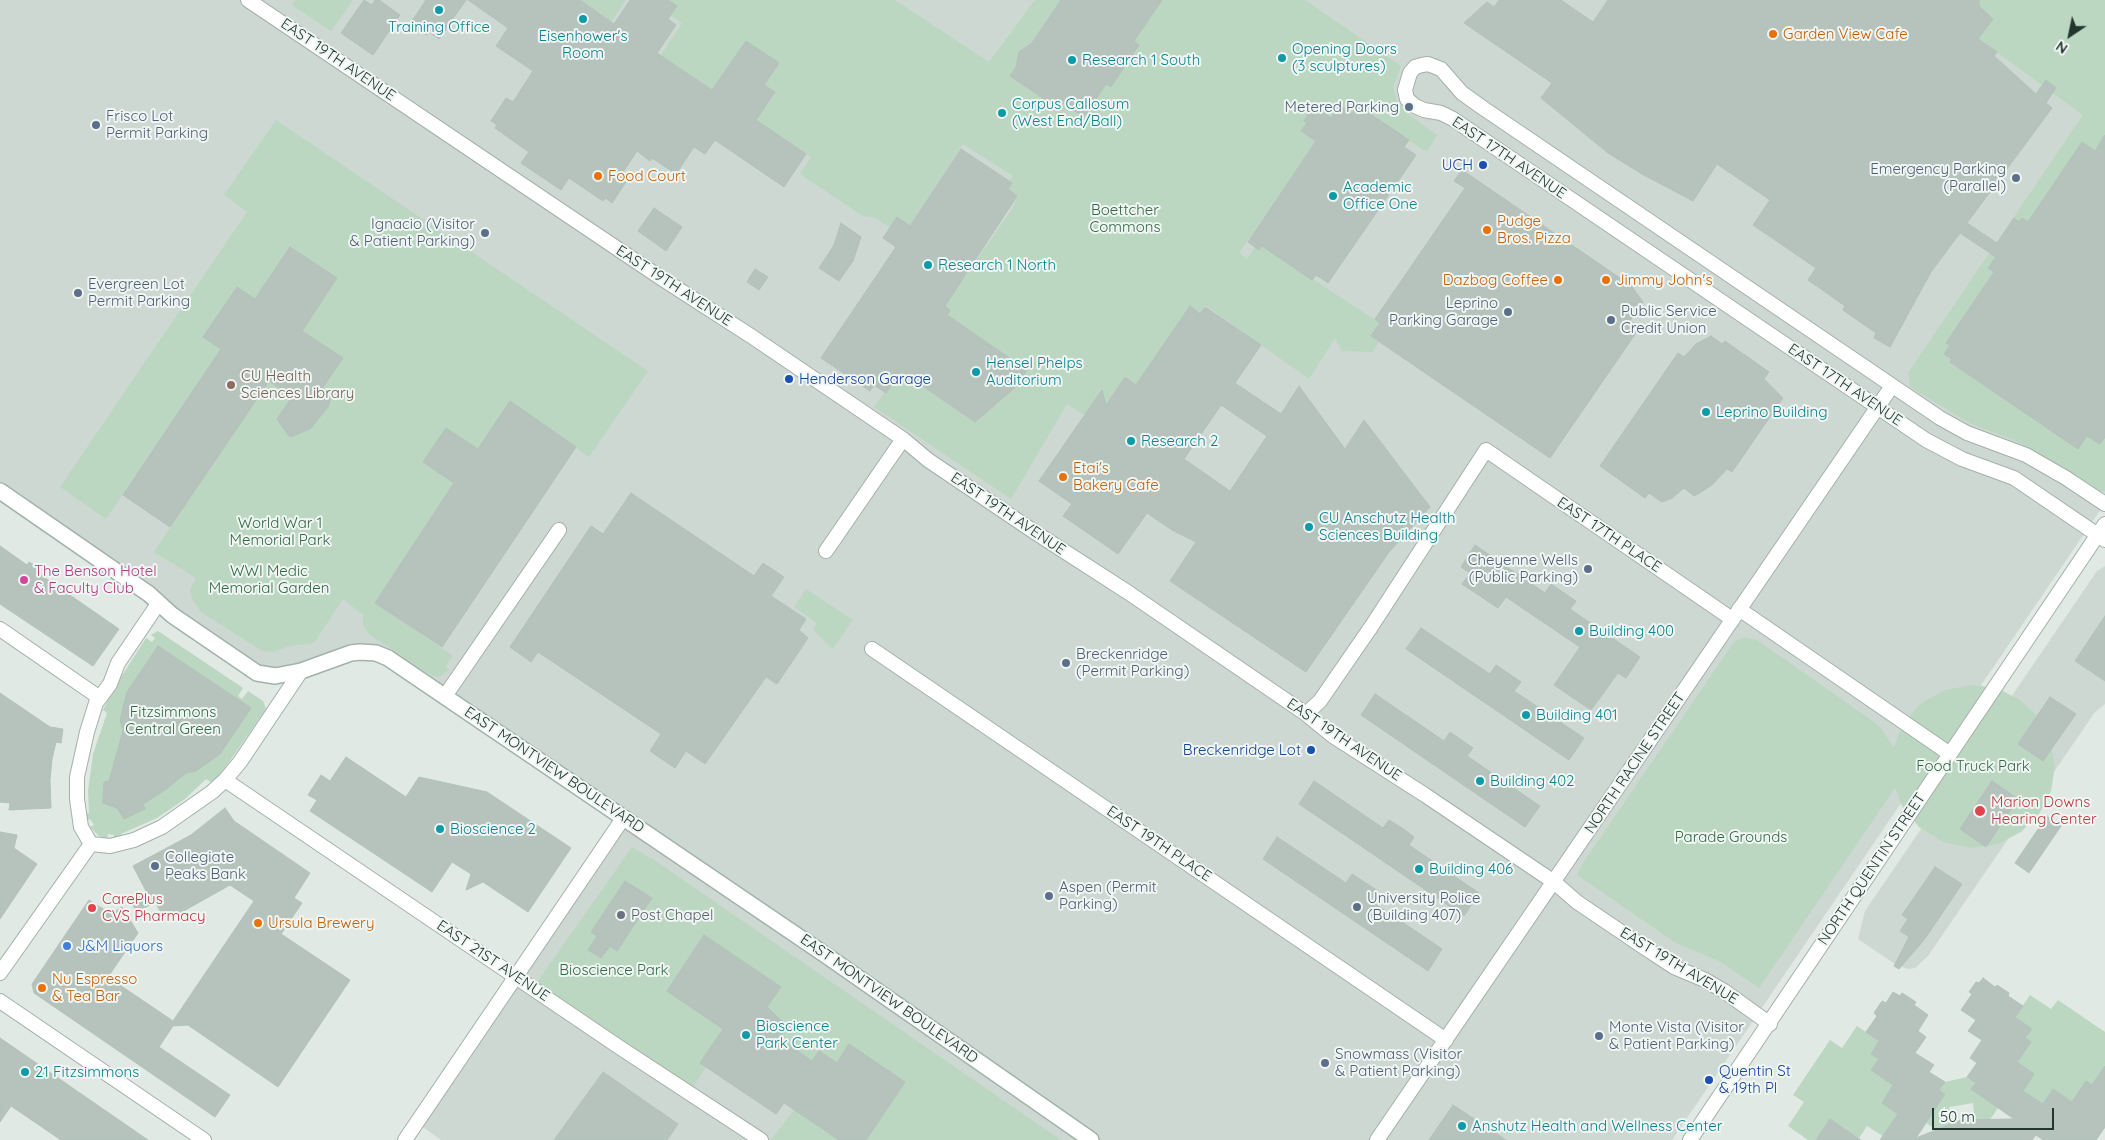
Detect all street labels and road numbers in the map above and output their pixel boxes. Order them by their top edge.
street label: EAST 19TH AVENUE [277,15,399,105]
street label: EAST 17TH AVENUE [1448,113,1570,203]
street label: EAST 19TH AVENUE [613,242,735,330]
street label: EAST 17TH AVENUE [1784,340,1906,430]
street label: EAST 19TH AVENUE [947,469,1069,559]
street label: EAST 17TH PLACE [1553,493,1665,577]
street label: NORTH RACINE STREET [1581,689,1689,837]
street label: EAST 19TH AVENUE [1283,695,1405,785]
street label: EAST MONTVIEW BOULEVARD [461,703,647,837]
street label: NORTH QUENTIN STREET [1814,790,1930,948]
street label: EAST 19TH PLACE [1103,802,1215,886]
street label: EAST 21ST AVENUE [433,917,553,1005]
street label: EAST 19TH AVENUE [1617,924,1741,1008]
street label: EAST MONTVIEW BOULEVARD [797,931,981,1067]

